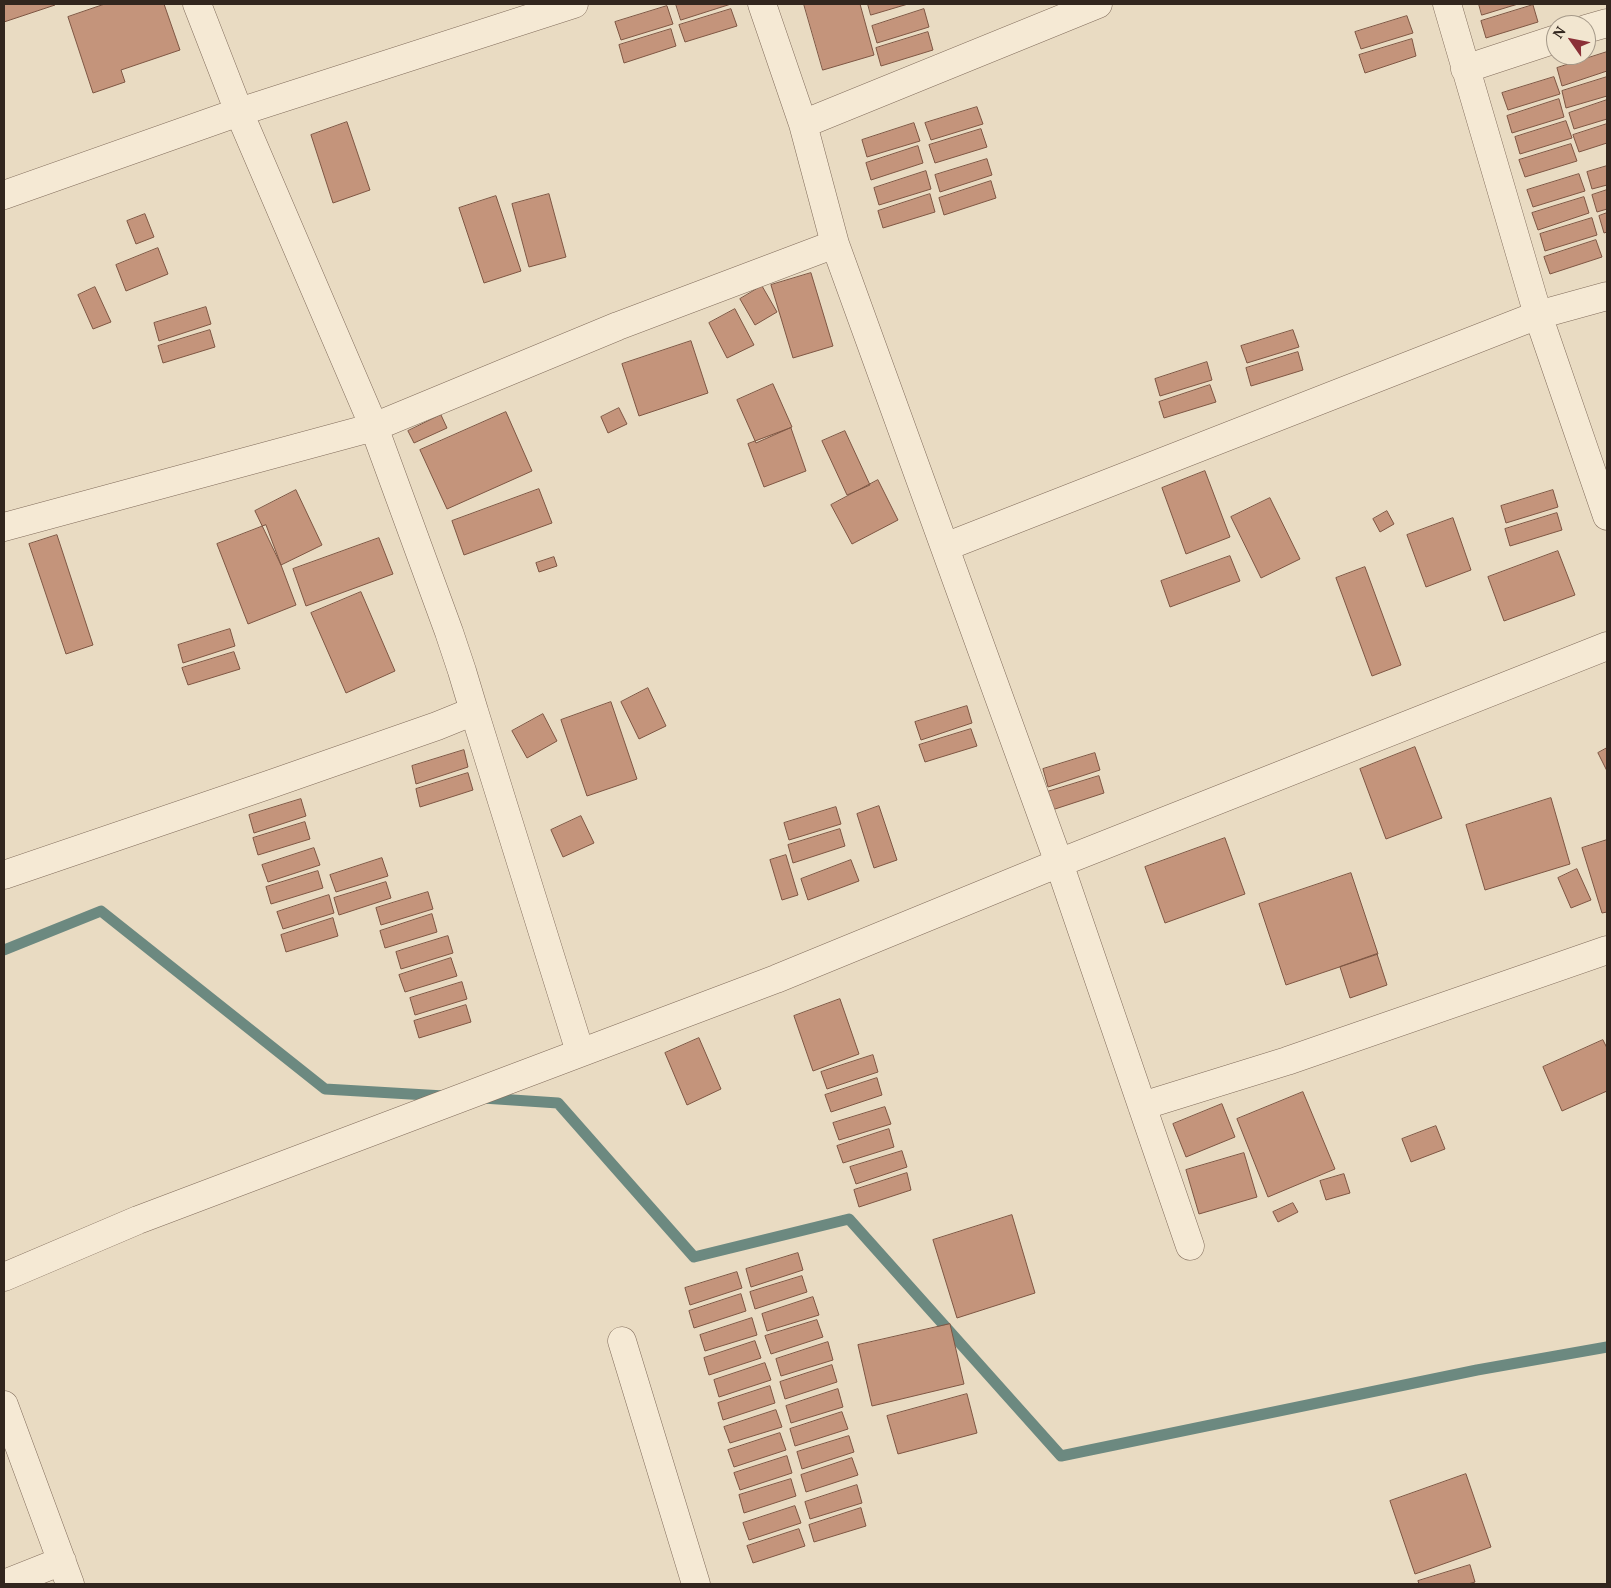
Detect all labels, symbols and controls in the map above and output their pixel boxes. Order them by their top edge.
north arrow [1546,15,1596,65]
text: N [1548,22,1570,42]

